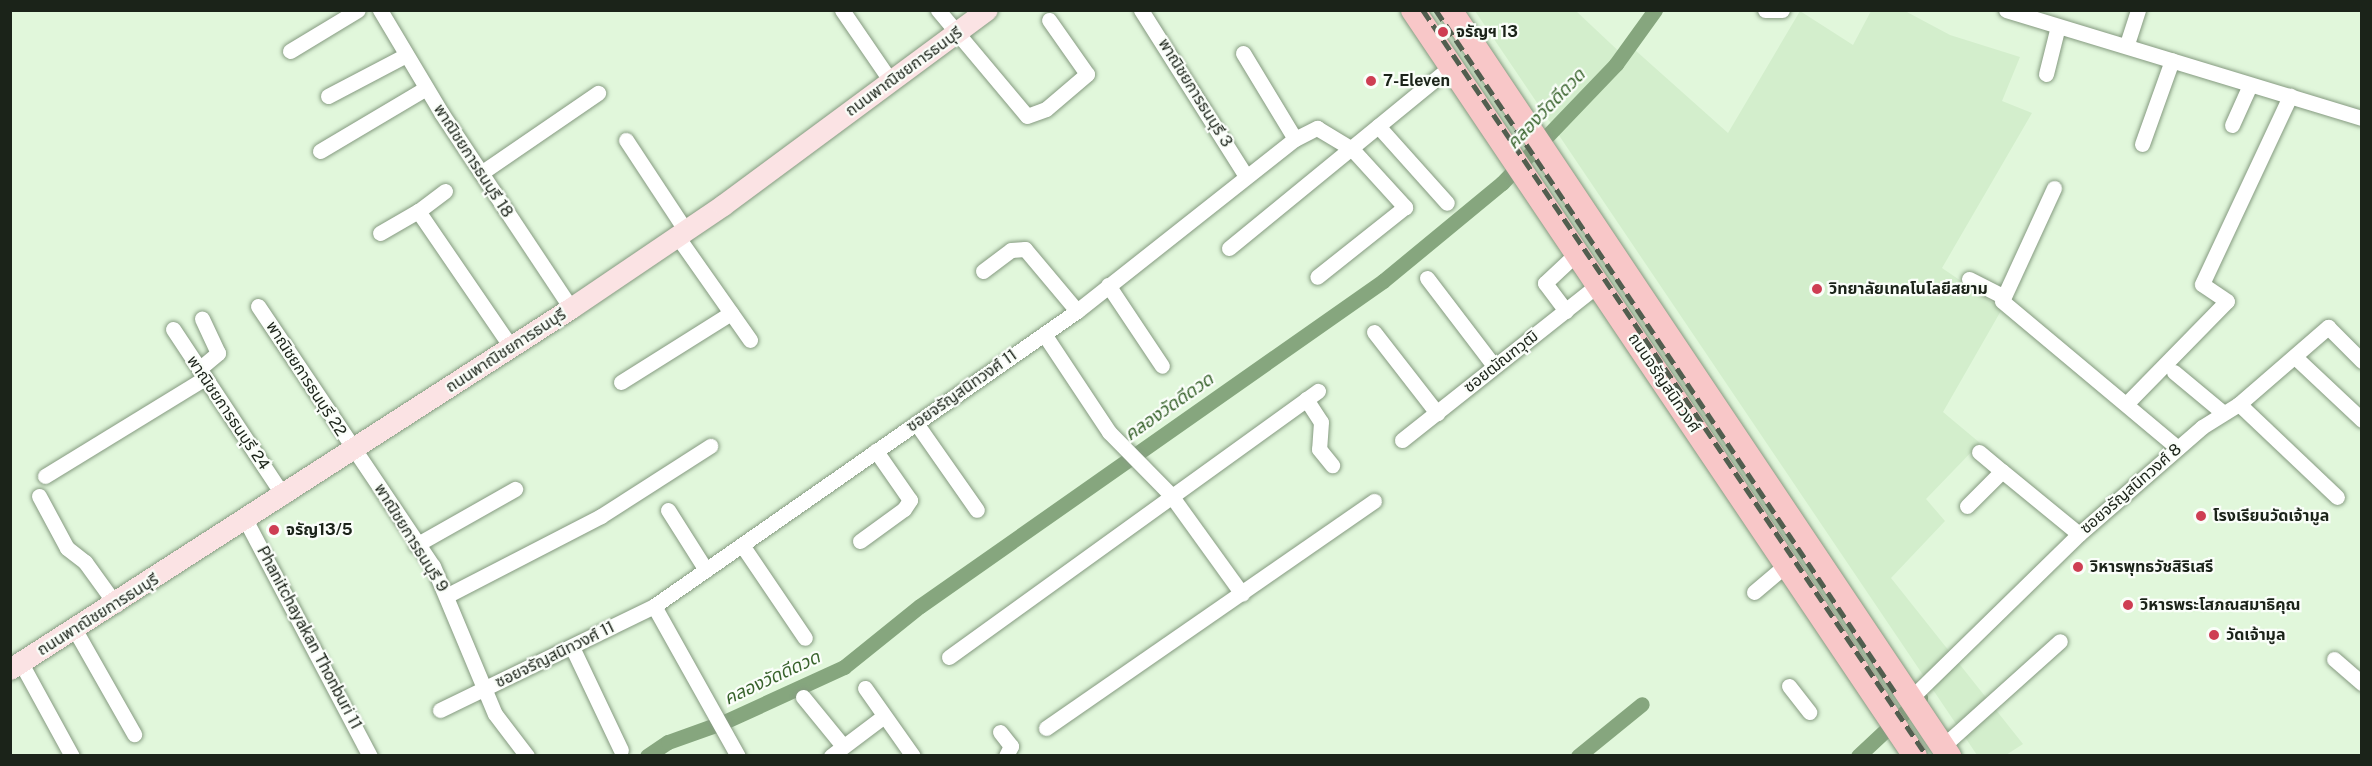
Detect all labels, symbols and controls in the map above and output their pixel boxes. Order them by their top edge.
place label: จรัญฯ 13 [1456,22,1518,42]
street label: ถนนพาณิชยการธนบุรี [842,23,966,121]
marker: จรัญฯ 13 [1434,23,1452,41]
street label: พาณิชยการธนบุรี 3 [1154,35,1236,151]
water label: คลองวัดดีดวด [1502,64,1590,154]
place label: 7-Eleven [1383,71,1450,91]
marker: 7-Eleven [1364,74,1378,88]
street label: พาณิชยการธนบุรี 18 [429,101,517,221]
place label: วิทยาลัยเทคโนโลยีสยาม [1829,279,1988,299]
marker: วิทยาลัยเทคโนโลยีสยาม [1810,282,1824,296]
street label: ถนนพาณิชยการธนบุรี [442,305,570,397]
street label: พาณิชยการธนบุรี 22 [262,318,350,440]
street label: ซอยฒัณฑวุฒิ [1460,327,1542,397]
street label: ถนนจรัญสนิทวงศ์ [1624,330,1704,436]
street label: ซอยจรัญสนิทวงศ์ 11 [903,346,1021,436]
street label: พาณิชยการธนบุรี 24 [183,352,273,474]
water label: คลองวัดดีดวด [1120,369,1218,445]
street label: ซอยจรัญสนิทวงศ์ 8 [2076,440,2186,538]
street label: พาณิชยการธนบุรี 9 [370,480,452,596]
place label: โรงเรียนวัดเจ้ามูล [2213,506,2329,526]
marker: โรงเรียนวัดเจ้ามูล [2194,509,2208,523]
place label: จรัญ13/5 [286,520,353,540]
marker: จรัญ13/5 [267,523,281,537]
street label: Phanitchayakan Thonburi 11 [252,543,366,733]
place label: วิหารพุทธวัชสิริเสรี [2090,557,2213,577]
marker: วิหารพุทธวัชสิริเสรี [2071,560,2085,574]
street label: ถนนพาณิชยการธนบุรี [34,570,162,660]
place label: วิหารพระโสภณสมาธิคุณ [2140,595,2301,615]
marker: วิหารพระโสภณสมาธิคุณ [2121,598,2135,612]
street label: ซอยจรัญสนิทวงศ์ 11 [492,618,618,692]
place label: วัดเจ้ามูล [2226,625,2286,645]
marker: วัดเจ้ามูล [2207,628,2221,642]
water label: คลองวัดดีดวด [721,646,823,710]

